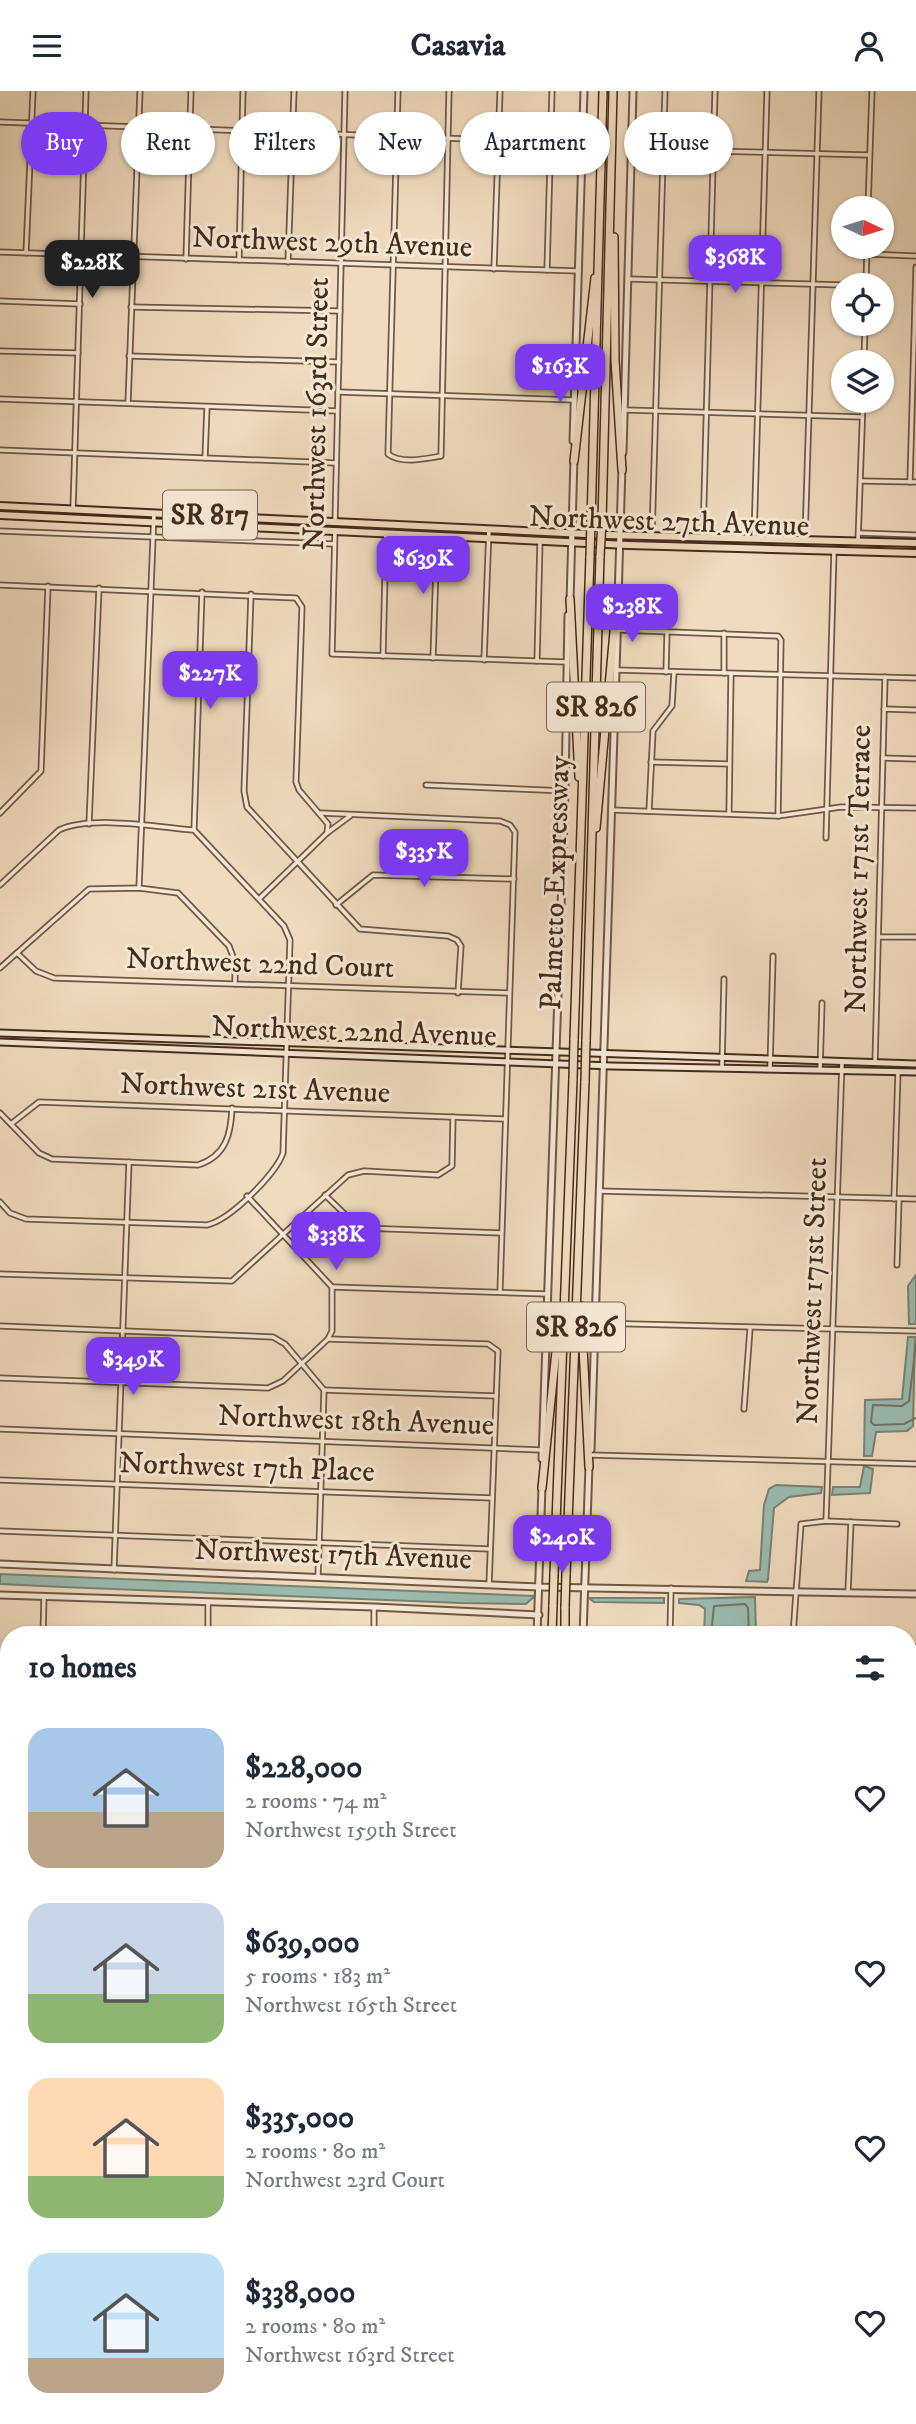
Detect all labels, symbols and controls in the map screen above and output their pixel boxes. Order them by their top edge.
text: Casavia [411,26,505,66]
icon: menu [28,27,66,65]
icon: person [850,27,888,65]
chip: Buy [21,112,107,175]
chip: Rent [121,112,215,175]
chip: Filters [229,112,340,175]
chip: New [354,112,446,175]
chip: Apartment [460,112,610,175]
chip: House [624,112,733,175]
north arrow [831,196,894,259]
map controls [831,196,894,413]
street label: Northwest 29th Avenue [191,220,473,266]
pin: $368K [686,235,784,295]
pin: $228K [43,241,141,300]
text: $368K [705,243,765,272]
text: $228K [61,248,123,277]
button: locate [831,273,894,336]
street label: Northwest 163rd Street [296,277,338,551]
pin: $163K [511,345,609,404]
button: layers [831,350,894,413]
text: $163K [531,352,589,381]
road number: SR 817 [163,491,257,539]
street label: Northwest 27th Avenue [528,499,810,545]
pin: $639K [374,537,472,596]
text: $639K [393,544,453,573]
pin: $238K [583,585,681,644]
text: $238K [602,592,662,621]
pin: $227K [161,651,259,711]
text: $227K [179,659,241,688]
road number: SR 826 [547,683,645,731]
street label: Northwest 171st Terrace [838,724,880,1014]
street label: Palmetto Expressway [533,754,579,1011]
pin: $335K [375,829,473,889]
text: $335K [395,837,453,866]
street label: Northwest 22nd Court [125,941,395,987]
street label: Northwest 22nd Avenue [211,1009,497,1055]
street label: Northwest 21st Avenue [119,1066,391,1112]
street label: Northwest 171st Street [790,1157,836,1425]
pin: $338K [287,1213,385,1272]
text: $338K [307,1220,365,1249]
road number: SR 826 [527,1303,625,1351]
pin: $349K [84,1337,182,1397]
text: $349K [102,1345,164,1374]
street label: Northwest 18th Avenue [217,1398,495,1444]
street label: Northwest 17th Place [119,1445,375,1491]
pin: $240K [513,1515,611,1575]
text: $240K [529,1523,595,1552]
street label: Northwest 17th Avenue [194,1532,472,1578]
icon: filters [851,1649,889,1687]
text: 10 homes [28,1650,137,1687]
text: $228,000 [245,1750,362,1787]
icon: home [84,1756,168,1840]
icon: heart [851,1779,889,1817]
text: 2 rooms · 74 m² [245,1787,386,1816]
text: Northwest 159th Street [245,1816,457,1845]
text: $639,000 [245,1925,360,1962]
icon: home [84,1931,168,2015]
icon: heart [851,1954,889,1992]
text: 5 rooms · 183 m² [245,1962,390,1991]
text: Northwest 165th Street [245,1991,457,2020]
text: $335,000 [245,2100,354,2137]
icon: home [84,2106,168,2190]
icon: heart [851,2129,889,2167]
text: 2 rooms · 80 m² [245,2137,385,2166]
text: Northwest 23rd Court [245,2166,445,2195]
text: $338,000 [245,2275,355,2312]
icon: home [84,2281,168,2365]
icon: heart [851,2304,889,2342]
text: 2 rooms · 80 m² [245,2312,385,2341]
text: Northwest 163rd Street [245,2341,455,2370]

